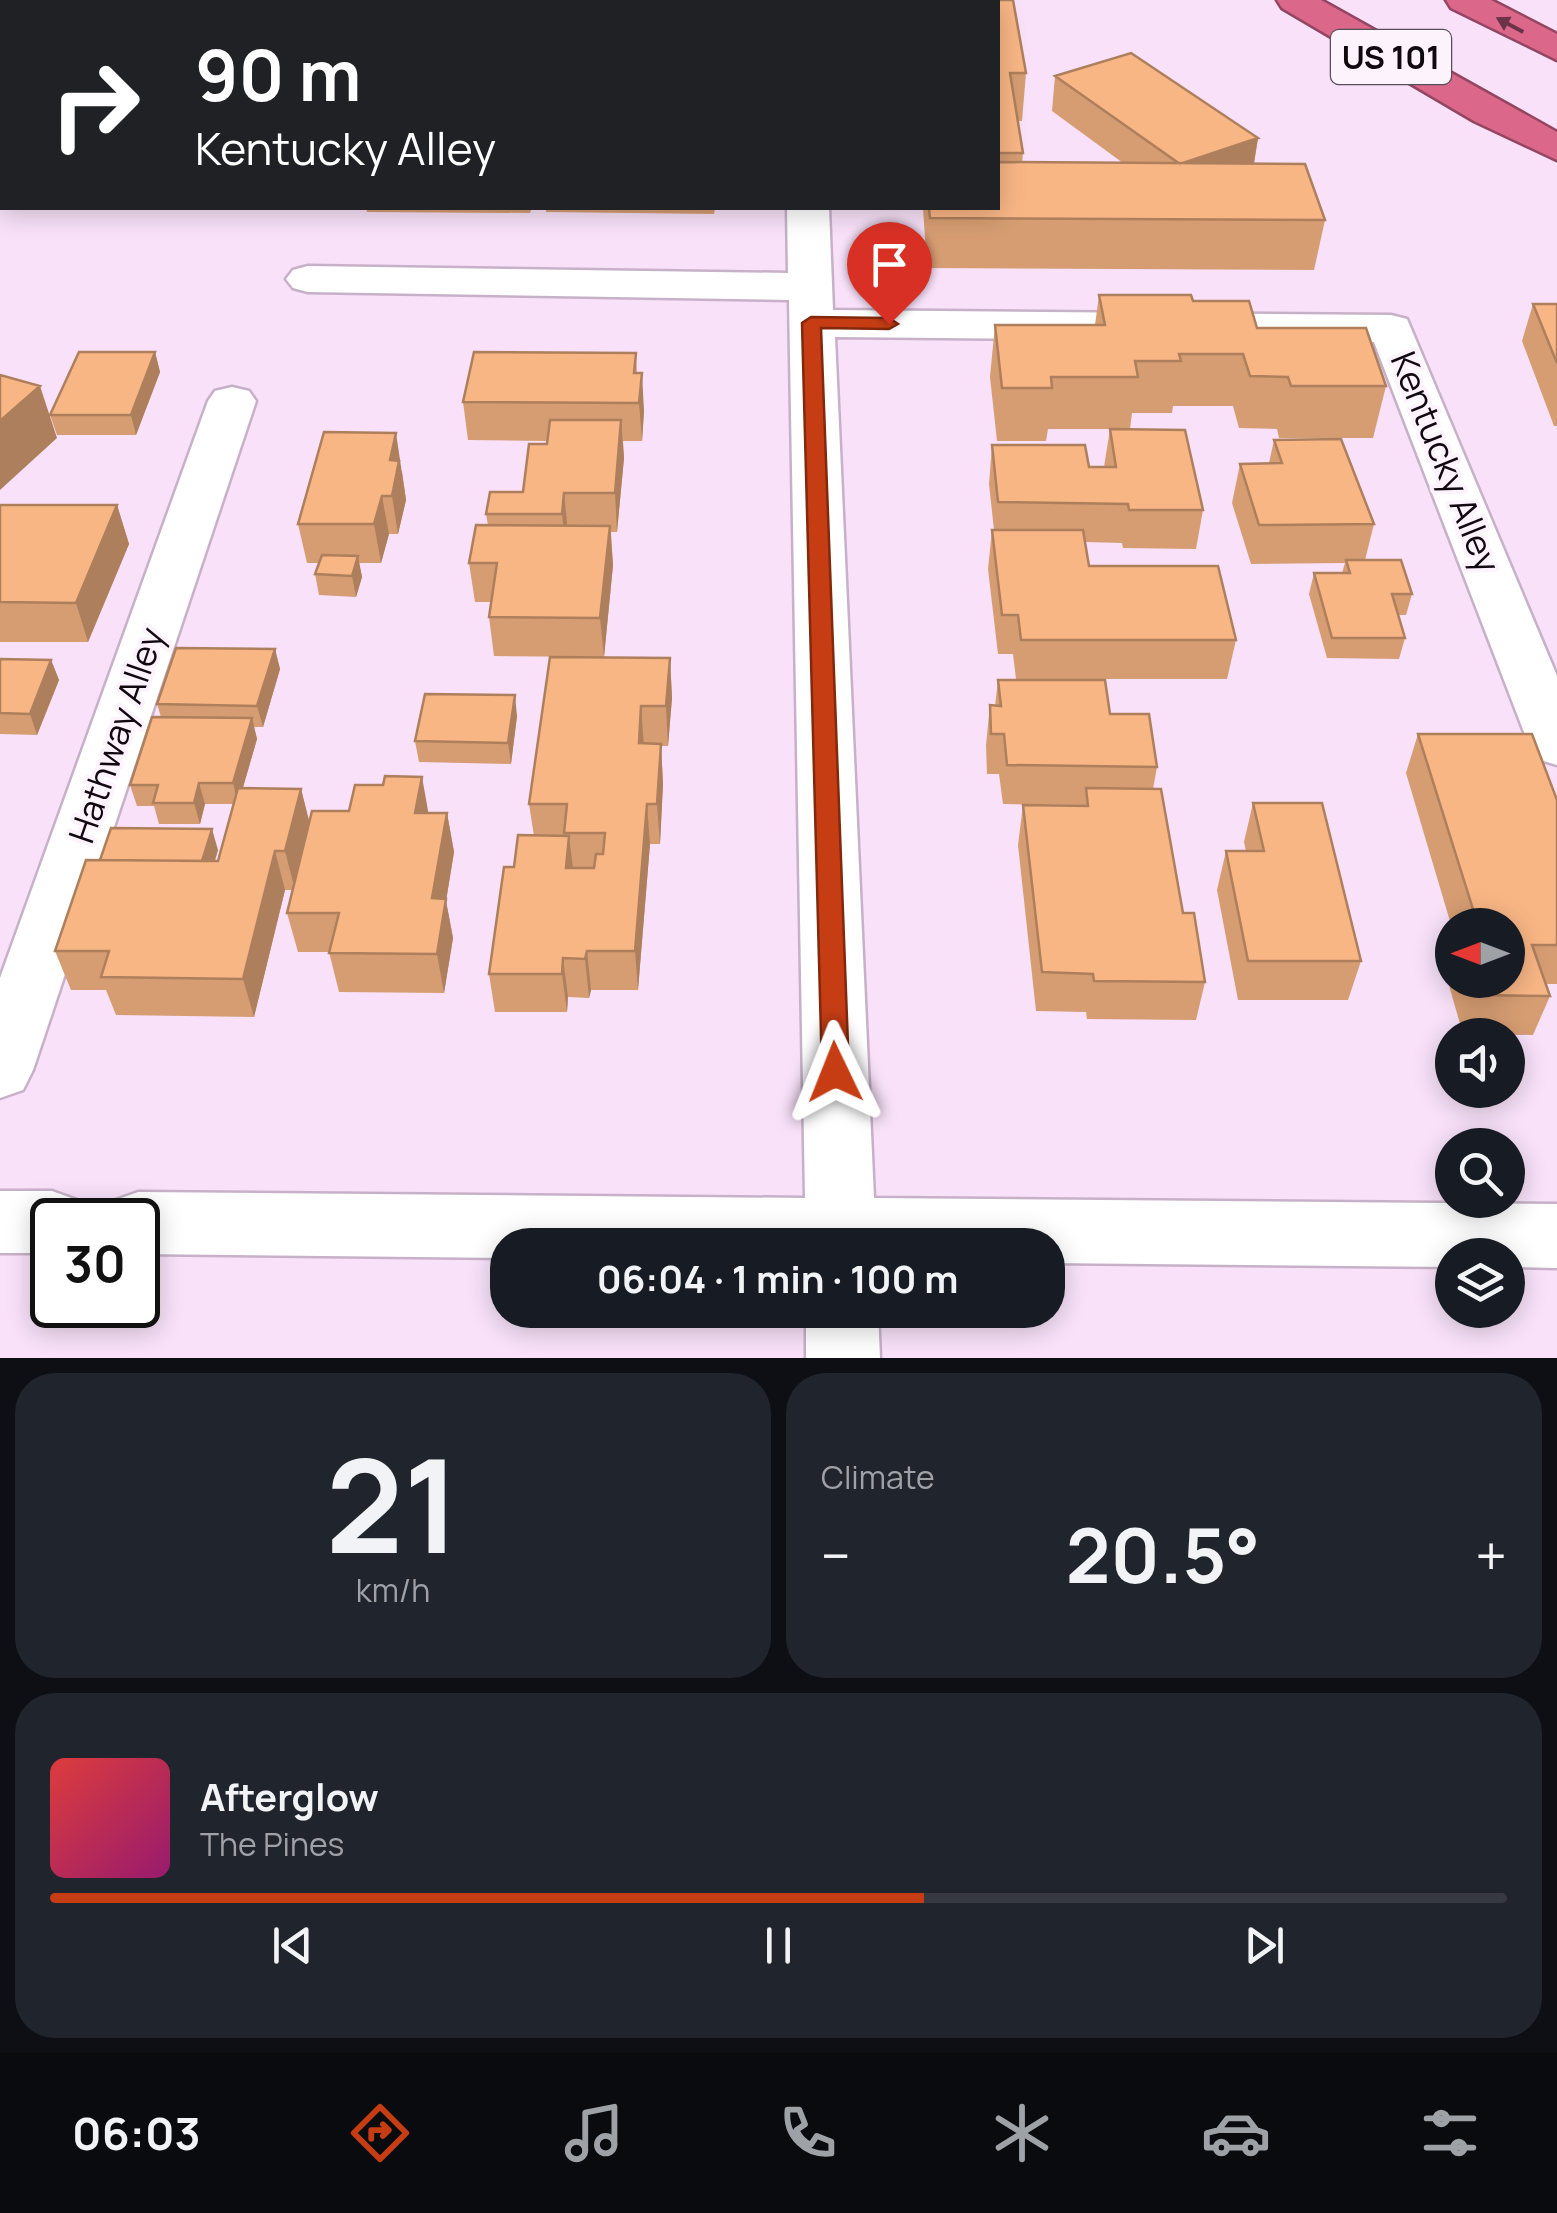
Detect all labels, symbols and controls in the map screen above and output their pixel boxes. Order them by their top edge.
one-way arrow [1496,17,1525,34]
text: 90 m [195,26,362,122]
road number: US 101 [1331,30,1451,84]
icon: right [30,40,160,170]
text: Kentucky Alley [195,117,496,179]
pin [847,222,932,325]
icon: arrive [862,237,917,292]
street label: Kentucky Alley [1380,344,1512,580]
street label: Hathway Alley [57,621,175,849]
north arrow [1435,908,1525,998]
map controls [1435,908,1525,1328]
button: sound [1435,1018,1525,1108]
position arrow [783,1020,887,1124]
button: search [1435,1128,1525,1218]
speed limit sign: 30 [30,1198,160,1328]
button: layers [1435,1238,1525,1328]
text: 06:04 · 1 min · 100 m [597,1252,958,1304]
text: 21 [326,1414,460,1592]
text: Climate [821,1455,935,1499]
text: 20.5° [1066,1503,1260,1606]
text: − [821,1517,851,1593]
text: + [1475,1517,1507,1593]
text: km/h [356,1568,430,1612]
text: Afterglow [200,1770,379,1822]
text: The Pines [200,1822,344,1866]
icon: previous [265,1918,320,1973]
icon: pause [751,1918,806,1973]
icon: next [1237,1918,1292,1973]
icon: directions [345,2098,415,2168]
icon: music [559,2098,629,2168]
icon: phone [773,2098,843,2168]
icon: climate [987,2098,1057,2168]
icon: car [1201,2098,1271,2168]
icon: filters [1415,2098,1485,2168]
text: 06:03 [72,2102,201,2164]

